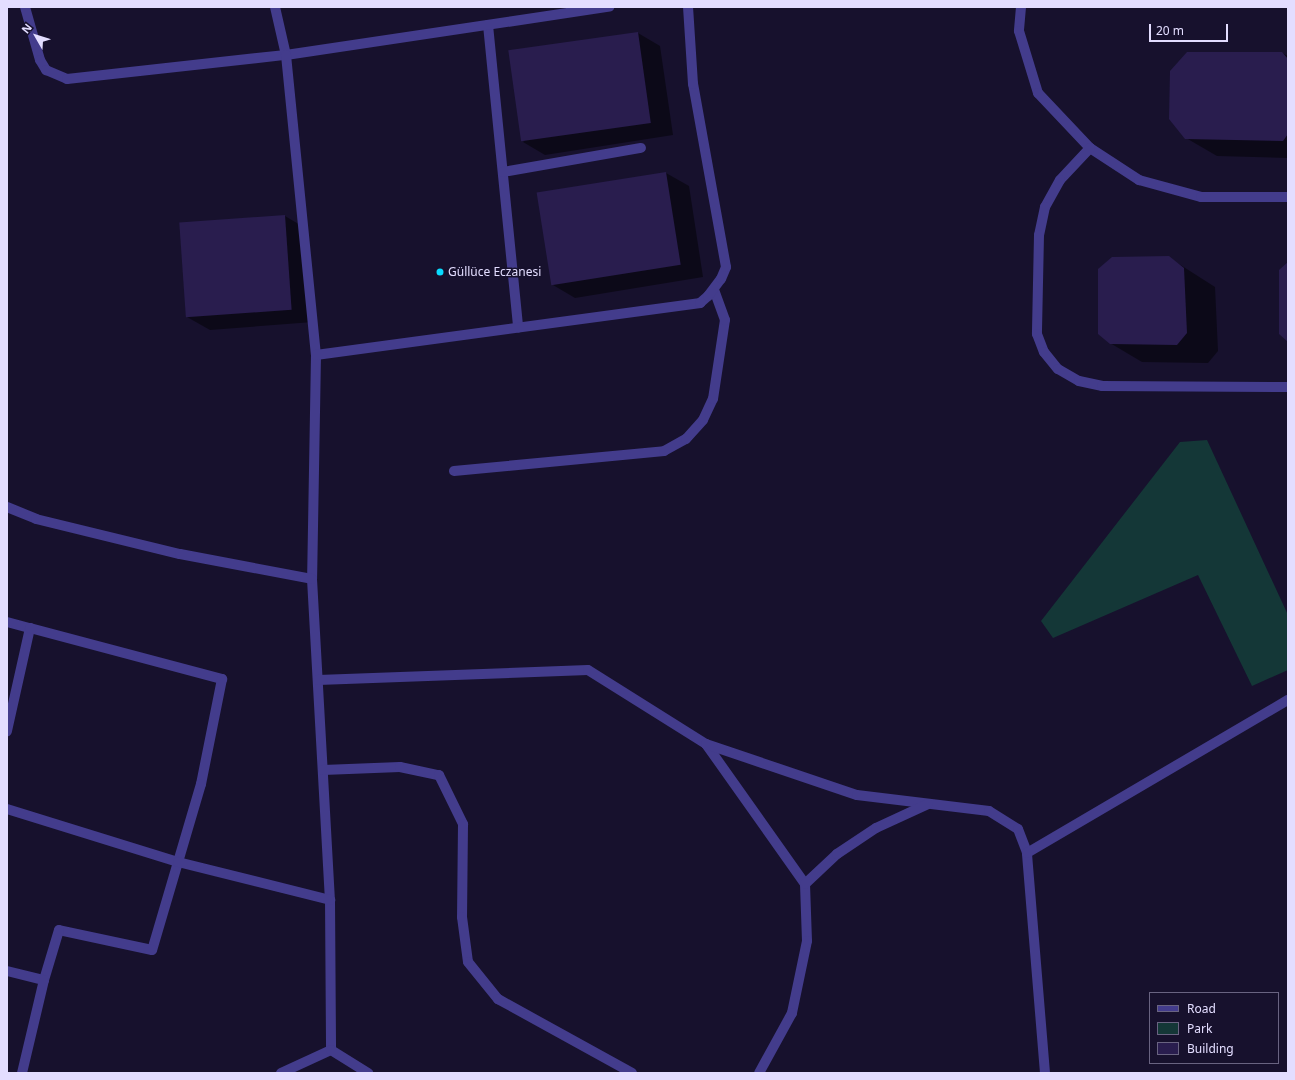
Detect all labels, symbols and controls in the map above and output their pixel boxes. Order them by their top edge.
north arrow [16,16,56,56]
scale bar [1151,16,1230,42]
text: N [18,20,35,36]
text: 20 m [1156,22,1184,39]
place label: Güllüce Eczanesi [448,265,541,279]
marker: Güllüce Eczanesi [435,267,445,277]
legend [1149,992,1279,1064]
text: Road [1187,1000,1216,1017]
text: Park [1187,1020,1212,1037]
text: Building [1187,1040,1234,1057]

